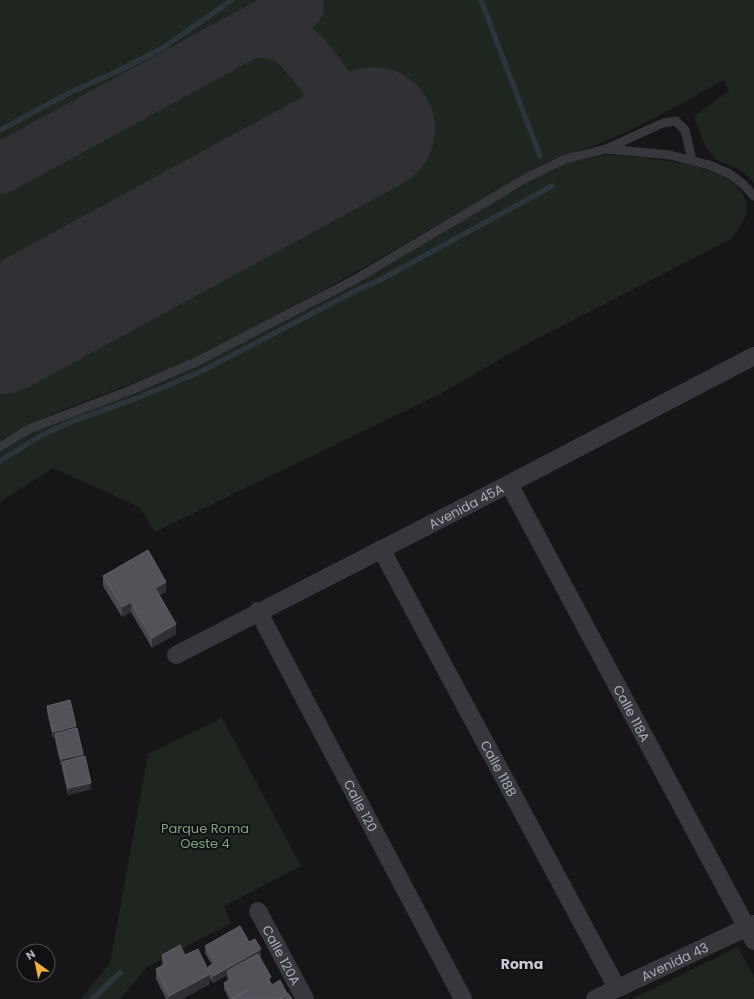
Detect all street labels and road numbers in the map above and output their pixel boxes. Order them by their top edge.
street label: Avenida 45A [425,479,507,533]
street label: Calle 118A [609,681,655,745]
street label: Calle 118B [476,737,522,800]
street label: Calle 120 [339,776,382,835]
street label: Calle 120A [258,922,305,989]
street label: Avenida 43 [638,937,711,986]

